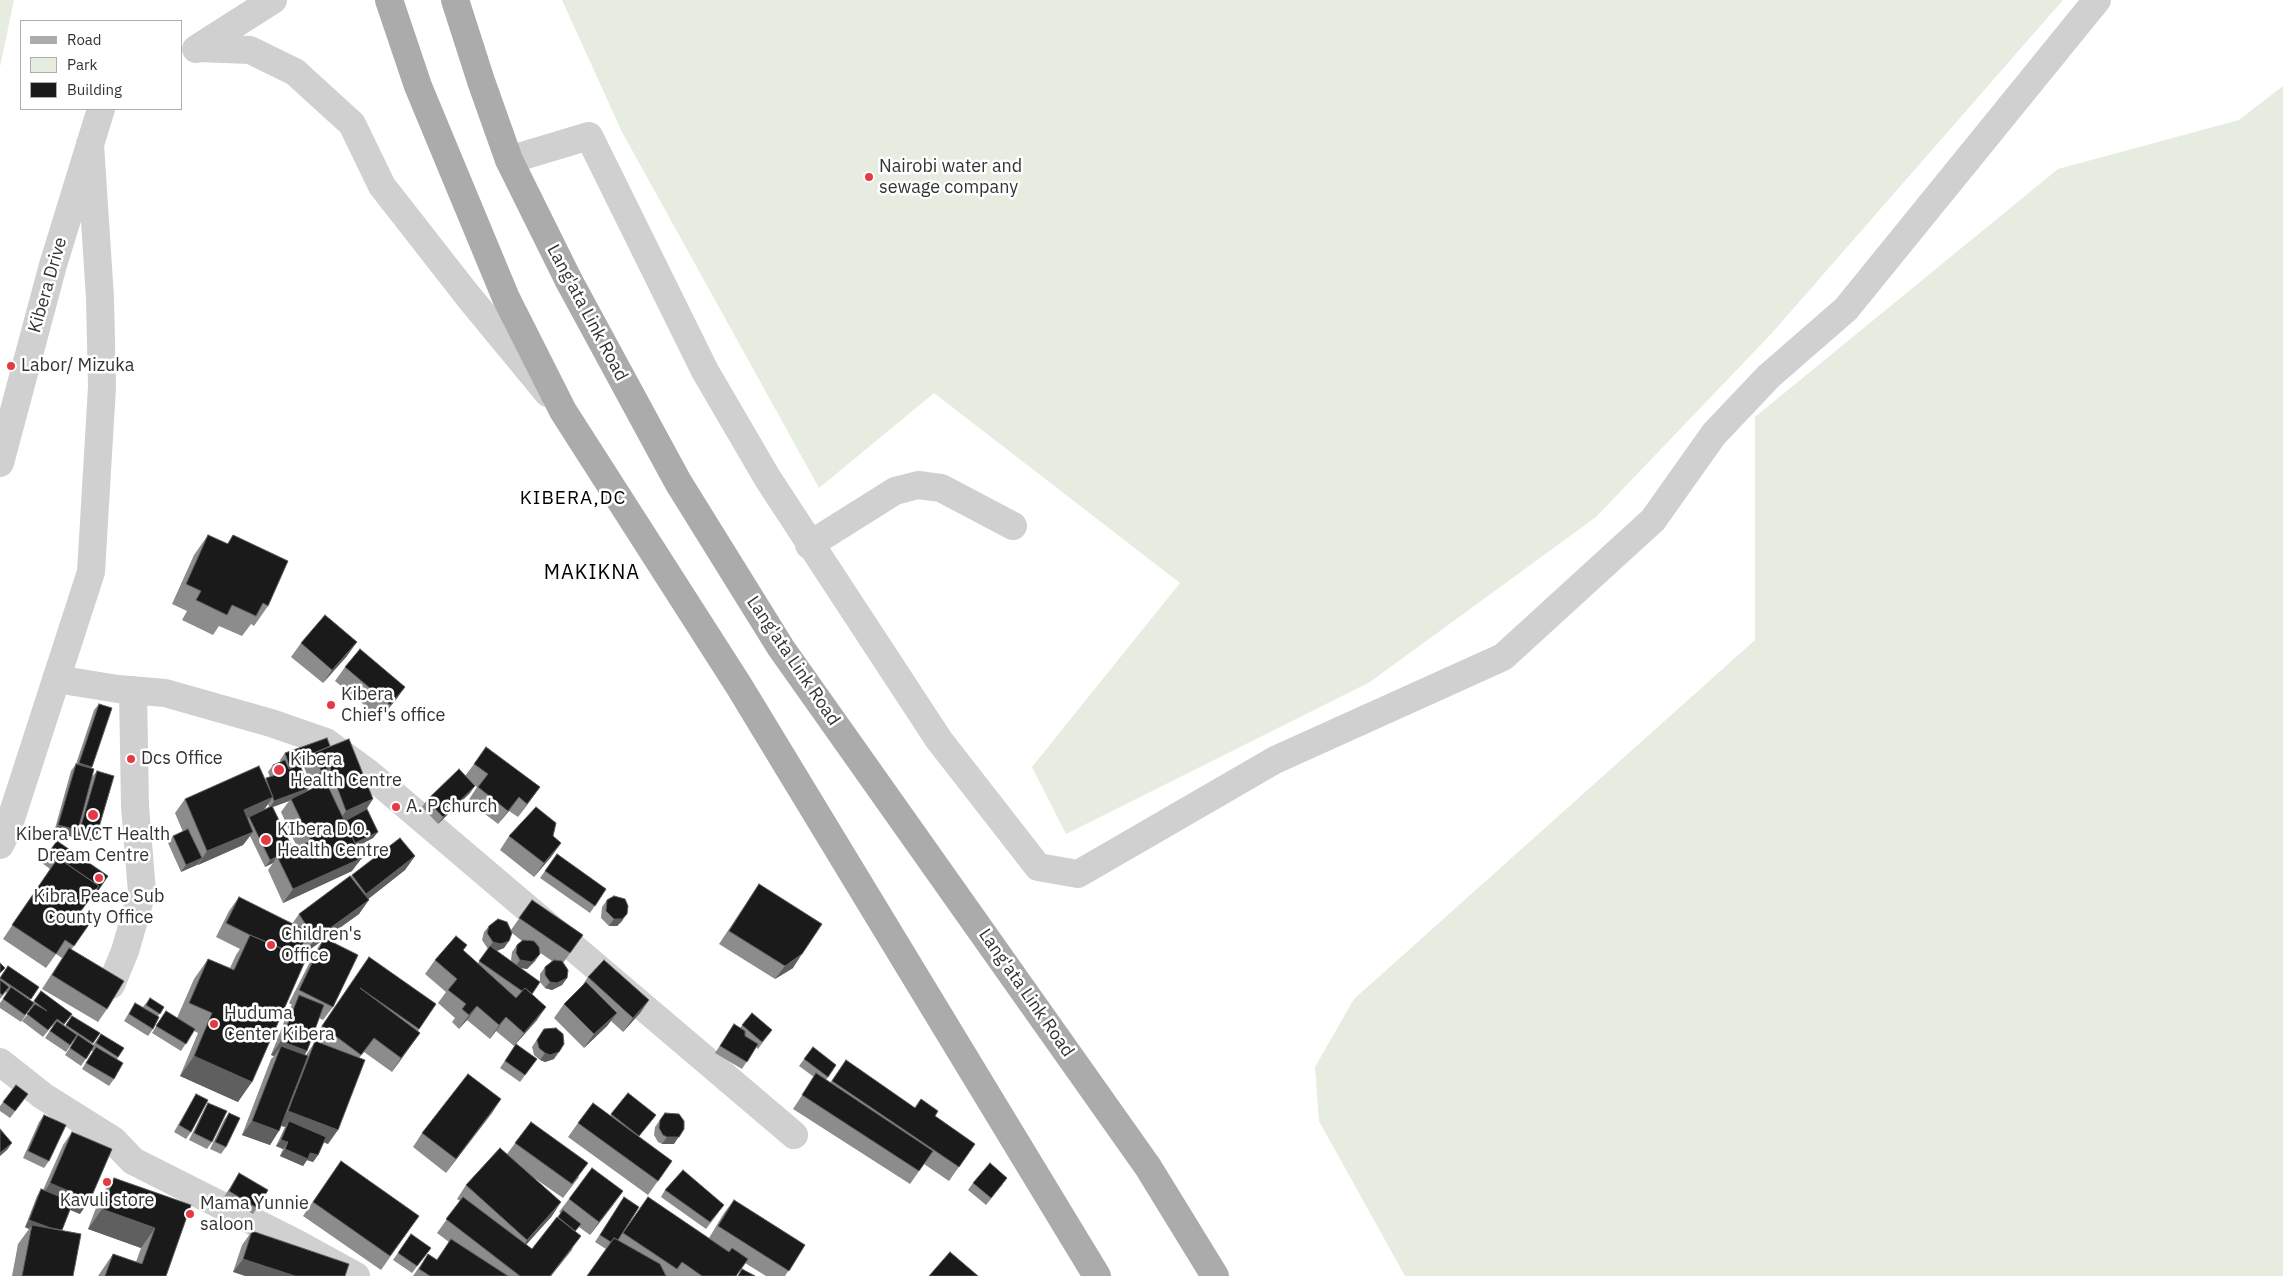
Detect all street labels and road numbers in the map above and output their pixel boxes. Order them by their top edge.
street label: Kibera Drive [24,235,72,335]
street label: Lang'ata Link Road [542,241,632,385]
street label: Lang'ata Link Road [742,592,844,730]
street label: Lang'ata Link Road [974,925,1078,1061]

